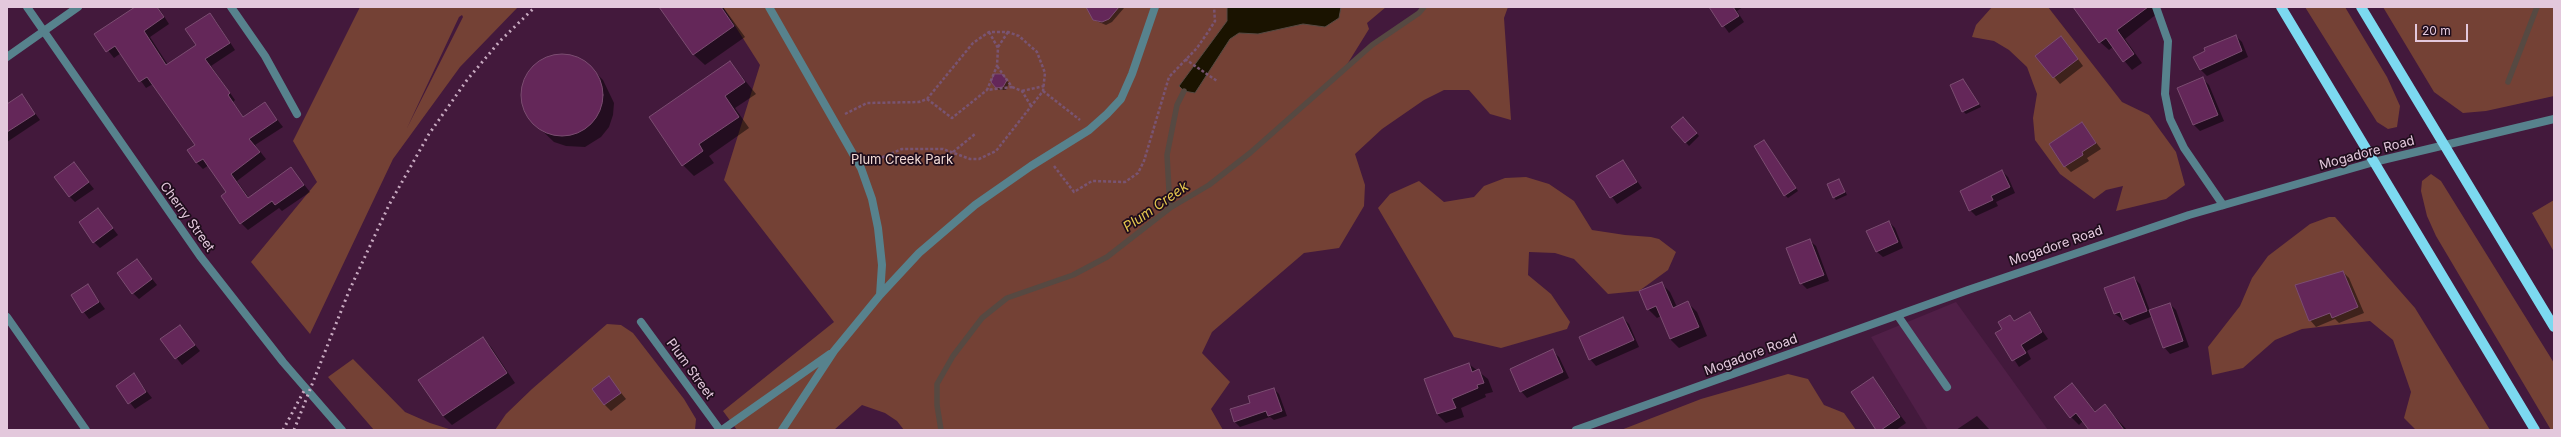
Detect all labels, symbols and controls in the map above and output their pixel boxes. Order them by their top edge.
scale bar [2417,16,2470,42]
text: 20 m [2422,23,2451,38]
street label: Mogadore Road [2318,133,2416,173]
park label: Plum Creek Park [851,152,953,168]
water label: Plum Creek [1120,178,1192,236]
street label: Cherry Street [156,179,218,255]
street label: Mogadore Road [2007,223,2105,269]
street label: Mogadore Road [1702,331,1800,379]
street label: Plum Street [663,336,717,402]

